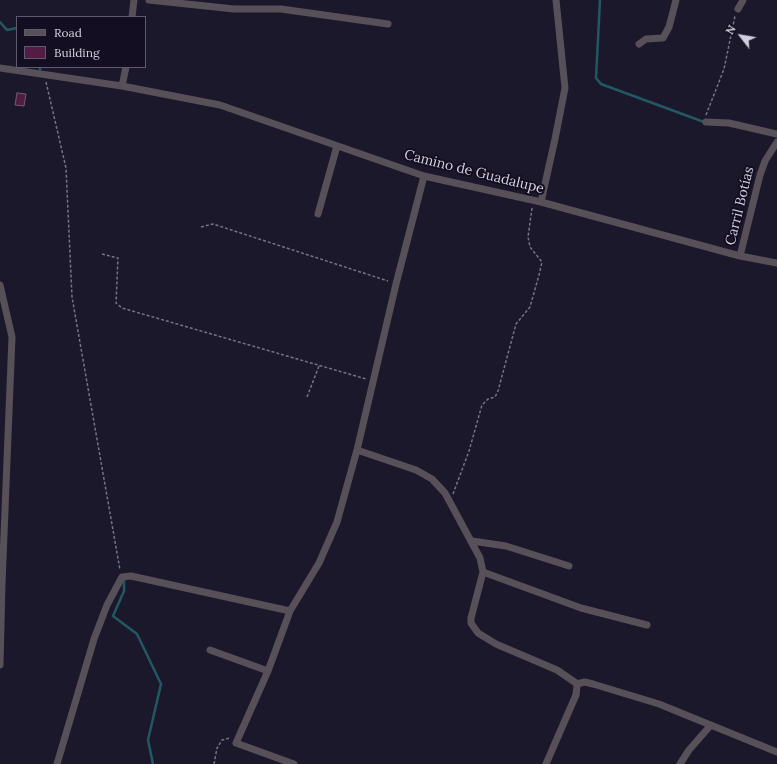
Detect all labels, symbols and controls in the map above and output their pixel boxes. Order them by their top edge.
legend [16,16,146,68]
north arrow [721,16,761,56]
text: N [723,23,739,37]
text: Road [54,25,82,40]
text: Building [54,45,100,60]
street label: Camino de Guadalupe [402,147,546,197]
street label: Carril Botías [722,165,758,247]

